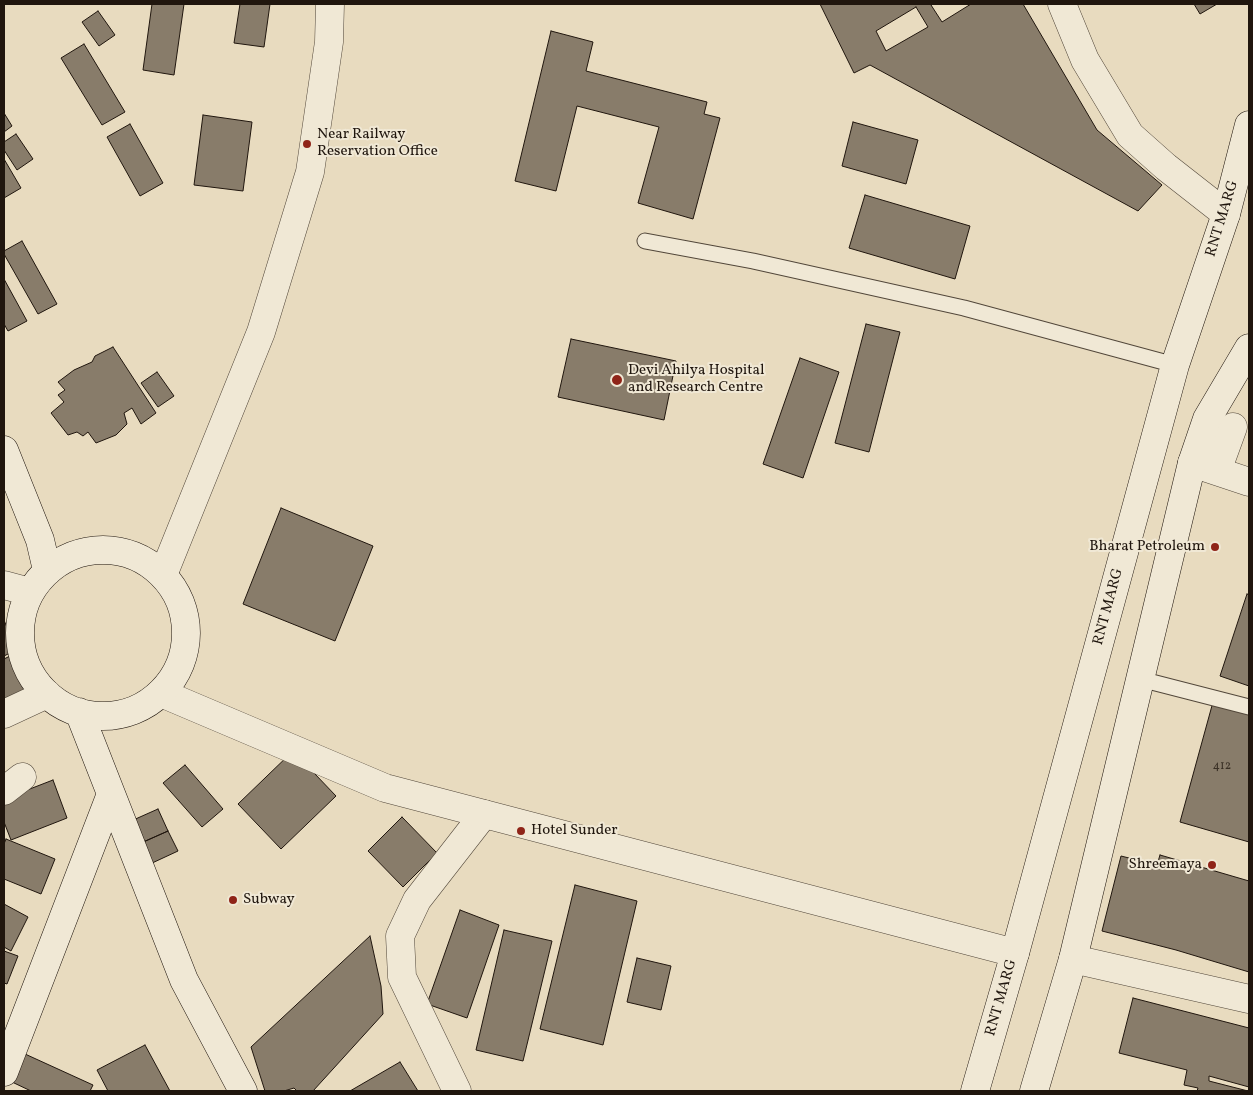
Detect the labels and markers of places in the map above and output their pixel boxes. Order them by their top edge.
place label: Near Railway Reservation Office [317,126,438,161]
marker: Near Railway Reservation Office [301,138,313,150]
place label: Devi Ahilya Hospital and Research Centre [628,362,764,397]
marker: Devi Ahilya Hospital and Research Centre [610,373,624,387]
place label: Bharat Petroleum [1089,538,1205,556]
marker: Bharat Petroleum [1209,541,1221,553]
place label: Hotel Sunder [531,822,618,840]
marker: Hotel Sunder [515,825,527,837]
place label: Shreemaya [1128,856,1202,874]
marker: Shreemaya [1206,859,1218,871]
place label: Subway [243,891,295,909]
marker: Subway [227,894,239,906]

